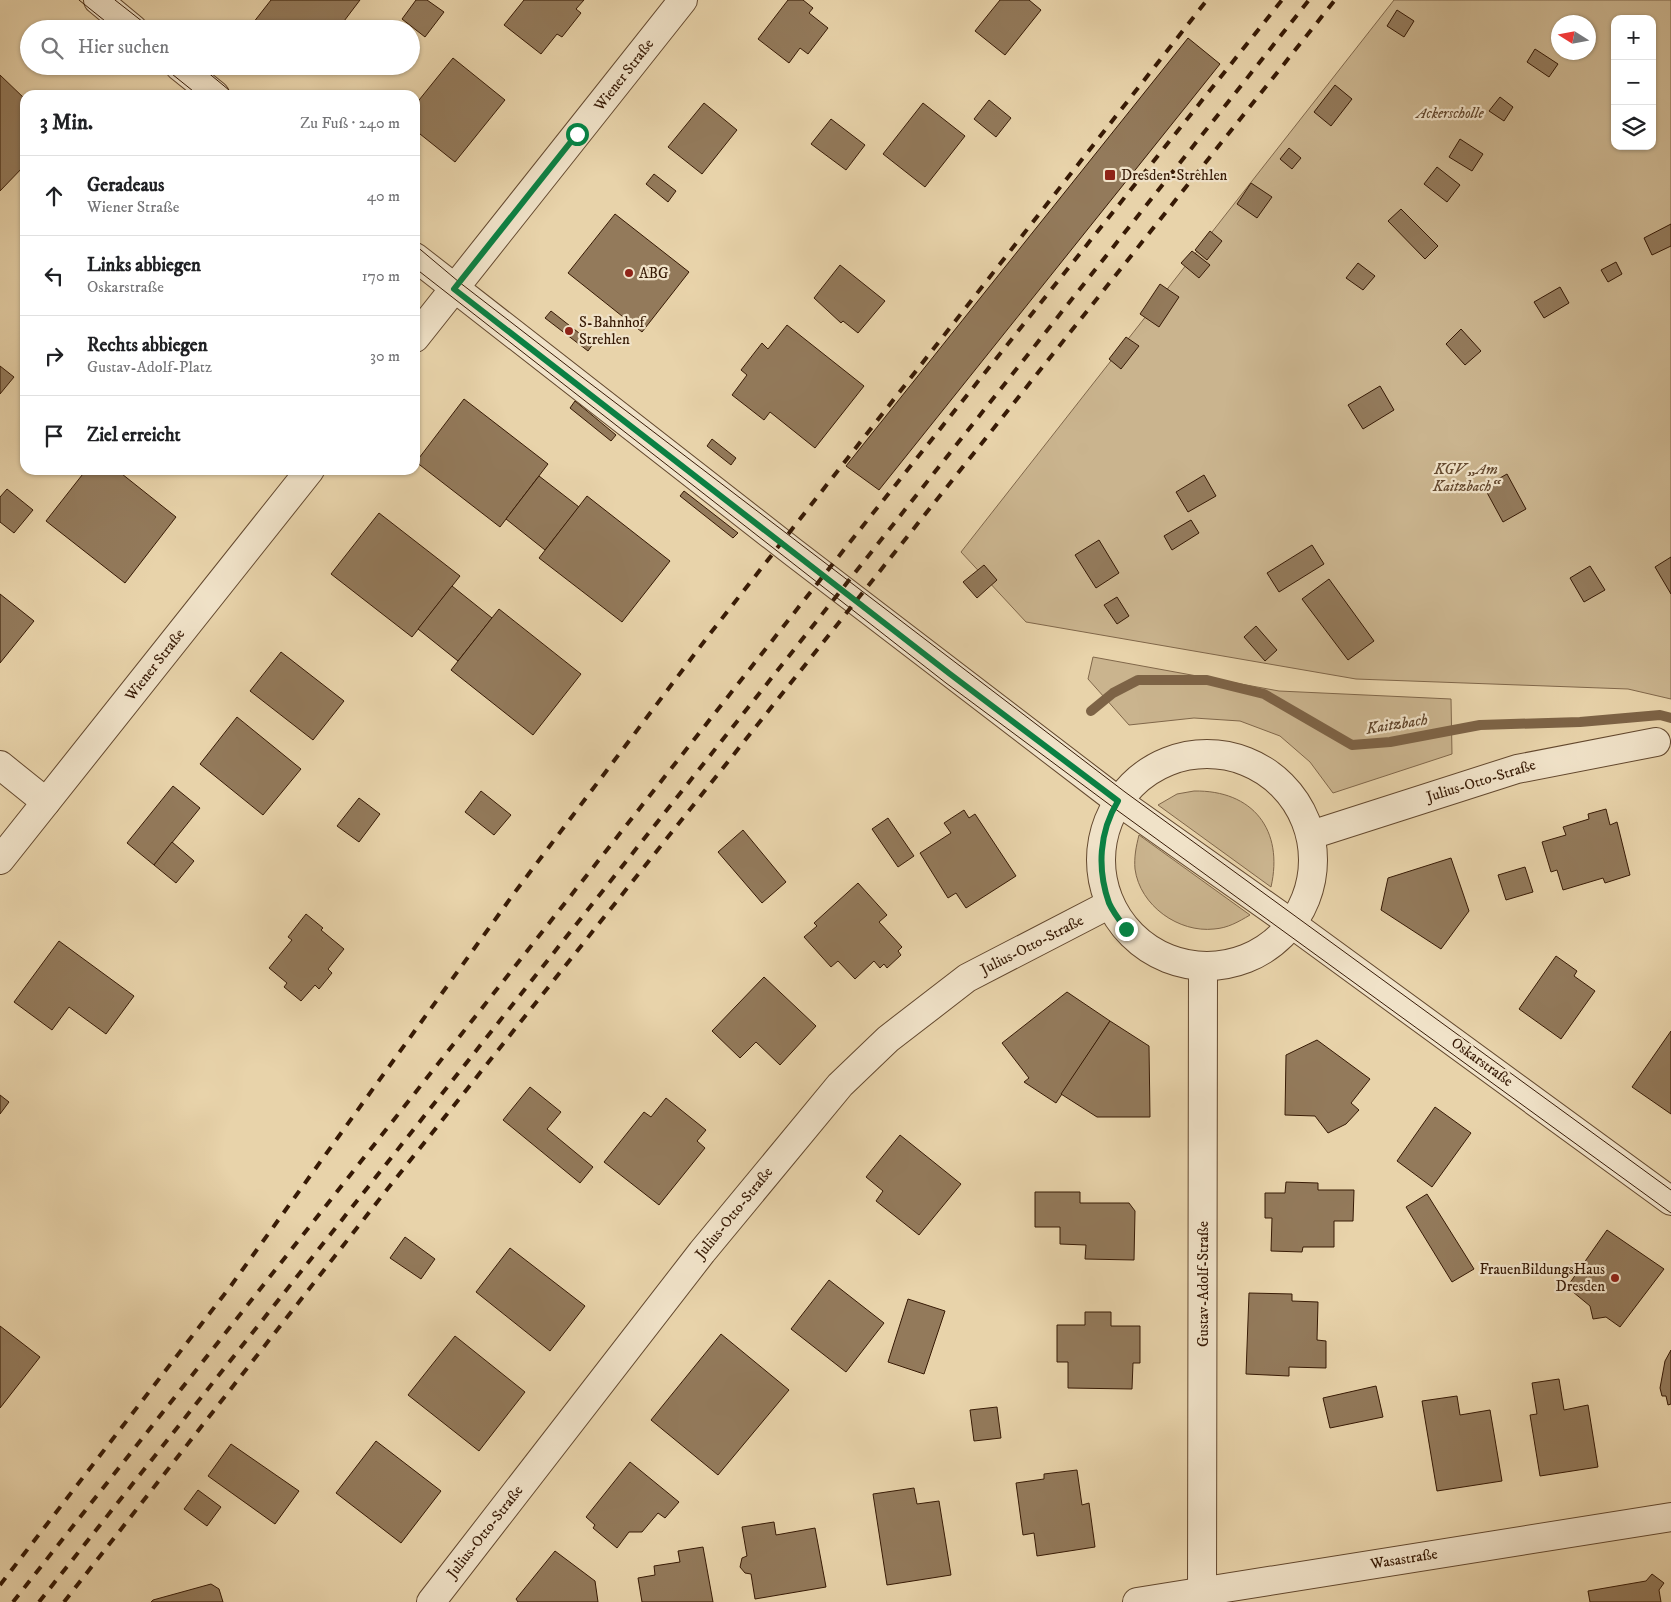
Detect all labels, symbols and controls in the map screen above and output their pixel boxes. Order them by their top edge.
north arrow [1551,15,1596,60]
map controls [1611,15,1656,150]
button: + [1611,15,1656,60]
search box [20,20,420,75]
icon: search [38,34,66,62]
street label: Wiener Straße [589,35,658,116]
text: Hier suchen [78,36,169,59]
button: − [1611,60,1656,105]
park label: Ackerscholle [1414,104,1484,123]
button: layers [1611,105,1656,150]
text: 3 Min. [40,110,93,136]
text: Zu Fuß · 240 m [300,113,400,133]
route start [566,123,589,146]
place label: Dresden-Strehlen [1121,166,1228,185]
marker: Dresden-Strehlen [1103,168,1117,182]
text: Geradeaus [87,174,164,197]
icon: ahead [40,182,68,210]
text: 40 m [367,186,400,206]
text: Wiener Straße [87,197,179,217]
text: Links abbiegen [87,254,201,277]
icon: left [40,262,68,290]
place label: ABG [639,264,669,283]
text: 170 m [362,266,400,286]
marker: ABG [623,267,635,279]
text: Oskarstraße [87,277,164,297]
place label: S-Bahnhof Strehlen [579,313,647,349]
marker: S-Bahnhof Strehlen [563,325,575,337]
text: Rechts abbiegen [87,334,208,357]
icon: right [40,342,68,370]
text: 30 m [370,346,400,366]
text: Gustav-Adolf-Platz [87,357,212,377]
icon: arrive [40,422,68,450]
text: Ziel erreicht [87,424,181,447]
park label: KGV „Am Kaitzbach“ [1432,460,1501,496]
street label: Wiener Straße [120,625,189,706]
water label: Kaitzbach [1364,709,1429,739]
street label: Julius-Otto-Straße [1422,755,1538,807]
street label: Julius-Otto-Straße [976,911,1087,980]
route end [1115,918,1138,941]
street label: Oskarstraße [1447,1033,1517,1091]
street label: Julius-Otto-Straße [690,1163,777,1264]
street label: Gustav-Adolf-Straße [1194,1221,1213,1347]
place label: FrauenBildungsHaus Dresden [1479,1260,1605,1296]
marker: FrauenBildungsHaus Dresden [1609,1272,1621,1284]
street label: Julius-Otto-Straße [441,1482,527,1584]
street label: Wasastraße [1368,1544,1439,1574]

